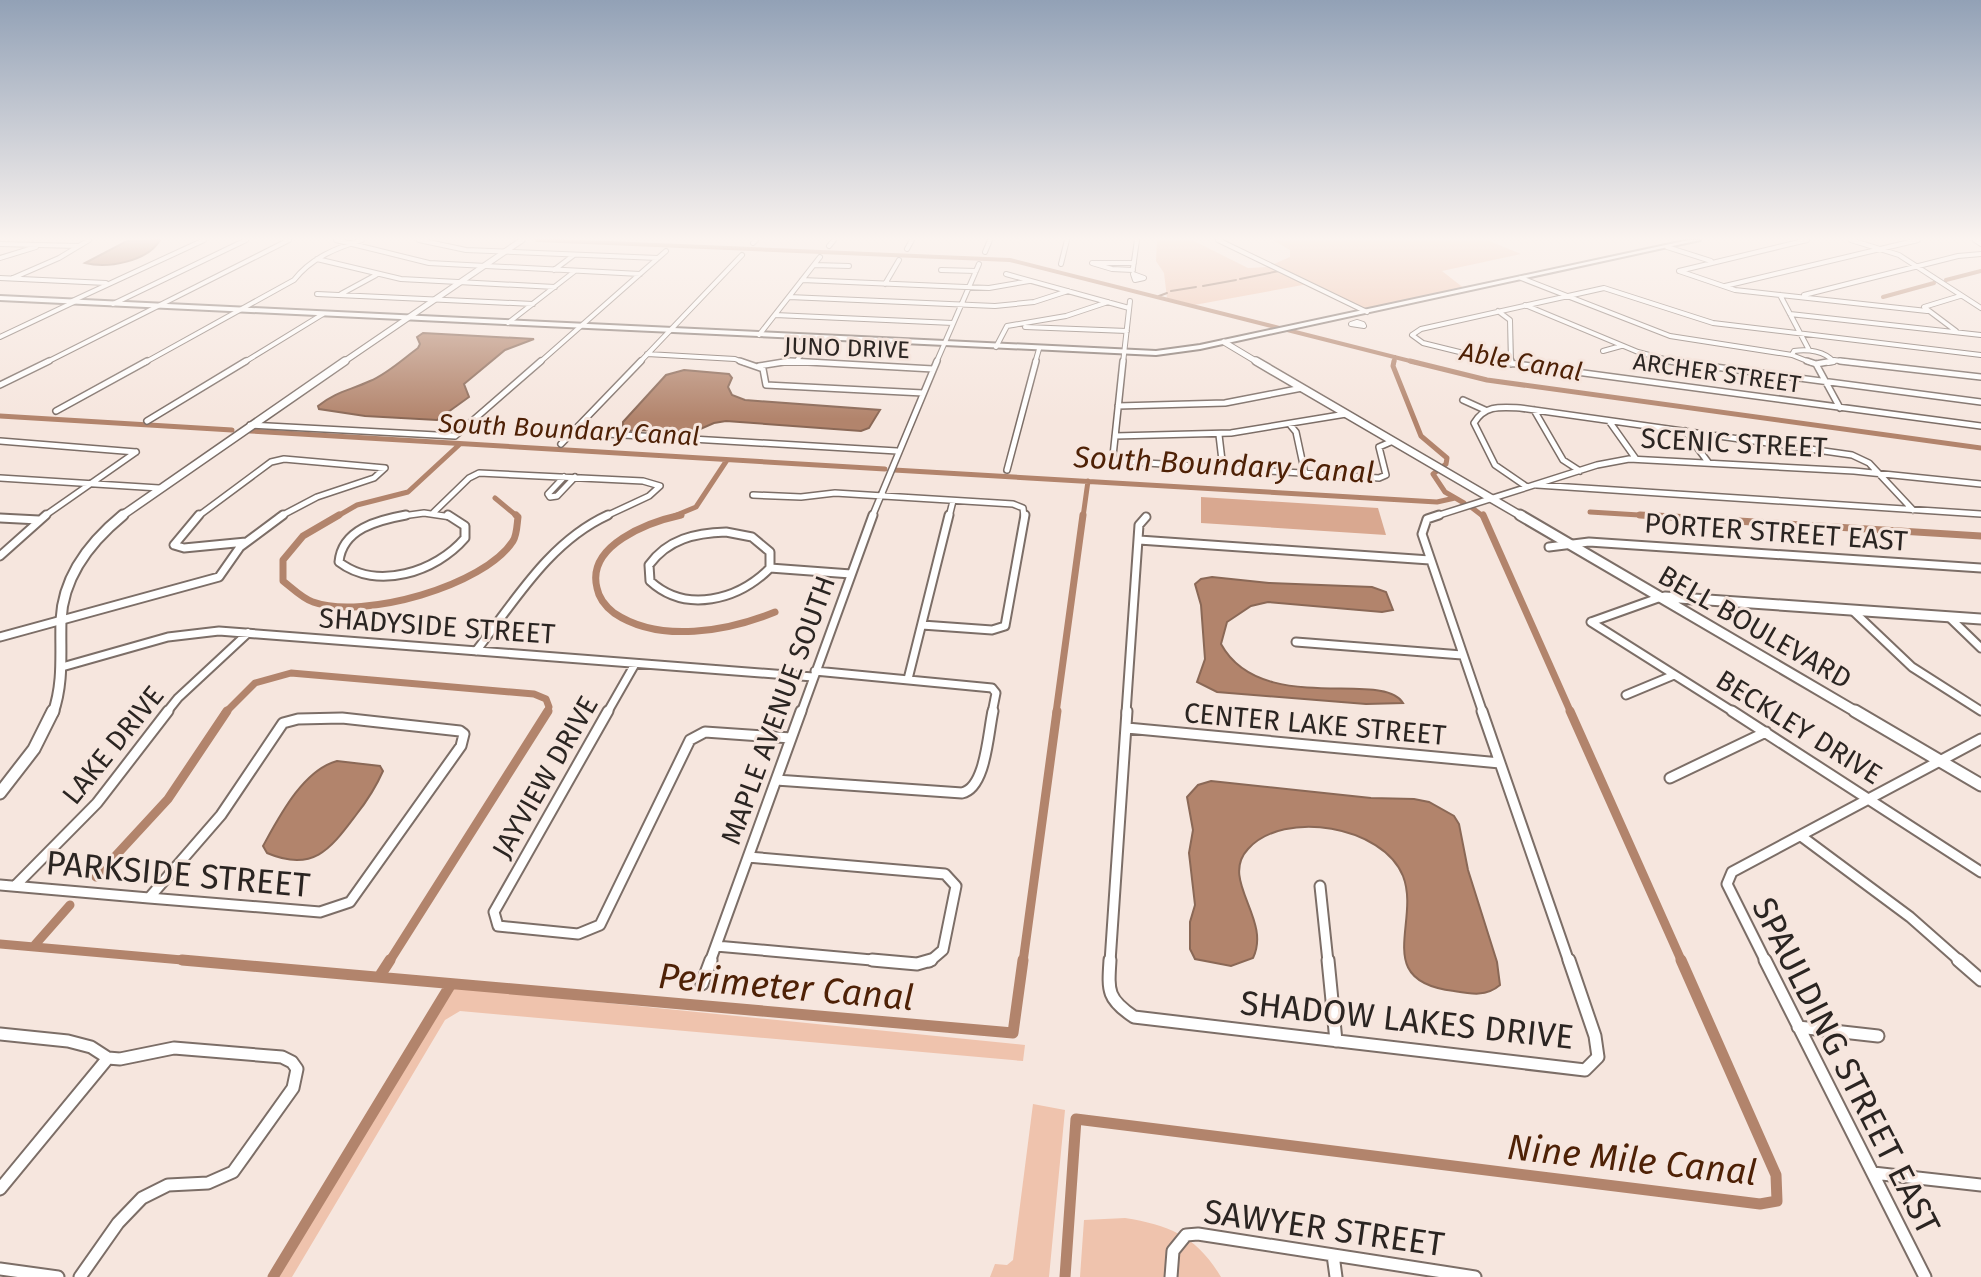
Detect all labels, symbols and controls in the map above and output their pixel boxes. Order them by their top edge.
street label: JUNO DRIVE [784,332,910,364]
water label: Able Canal [1457,336,1584,388]
street label: ARCHER STREET [1631,347,1803,399]
water label: South Boundary Canal [437,408,700,452]
street label: SCENIC STREET [1640,422,1829,464]
water label: South Boundary Canal [1072,439,1375,491]
street label: PORTER STREET EAST [1643,506,1909,558]
street label: BELL BOULEVARD [1653,558,1857,696]
street label: MAPLE AVENUE SOUTH [714,571,842,849]
street label: SHADYSIDE STREET [318,601,557,651]
street label: BECKLEY DRIVE [1710,663,1888,791]
street label: LAKE DRIVE [55,679,171,811]
street label: JAYVIEW DRIVE [485,690,605,864]
street label: CENTER LAKE STREET [1183,696,1448,752]
street label: PARKSIDE STREET [44,842,312,906]
street label: SPAULDING STREET EAST [1743,891,1949,1242]
water label: Perimeter Canal [656,954,916,1020]
street label: SHADOW LAKES DRIVE [1238,982,1576,1058]
water label: Nine Mile Canal [1505,1125,1759,1195]
street label: SAWYER STREET [1201,1191,1447,1265]

